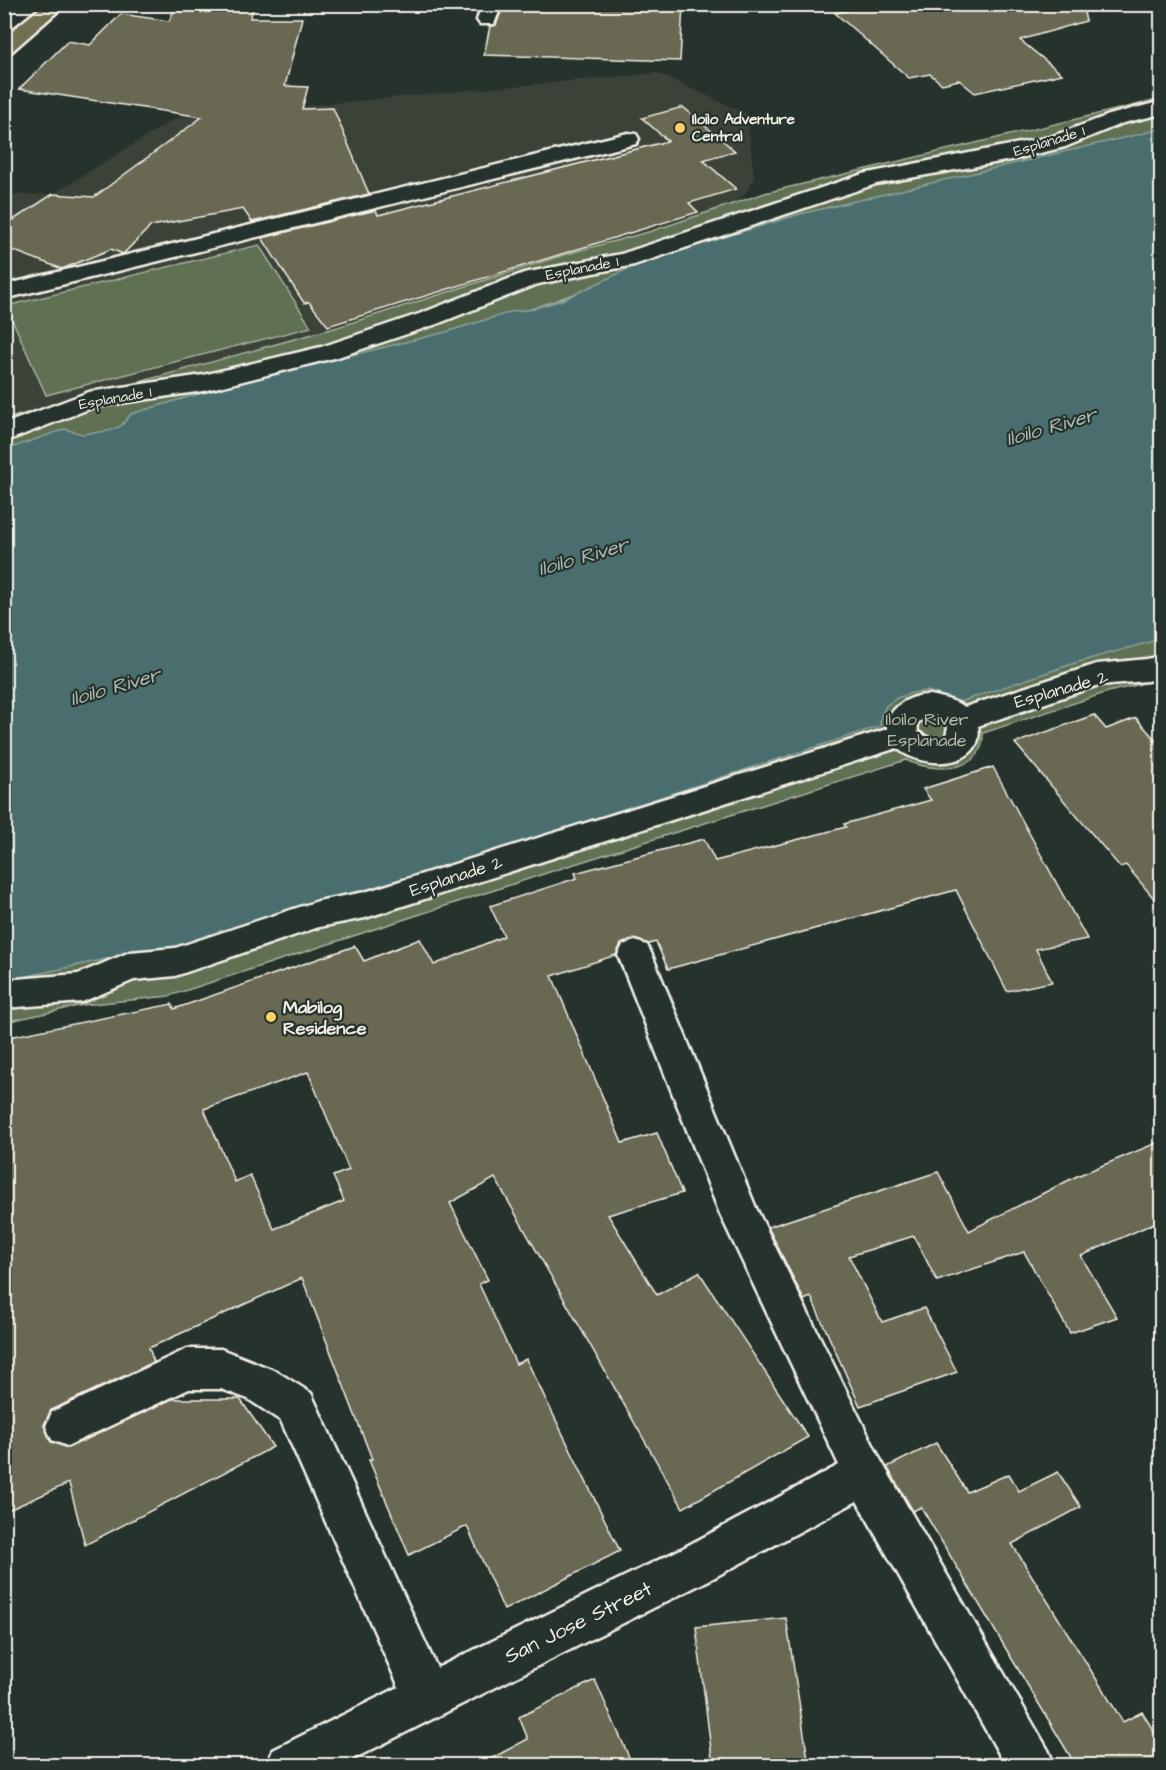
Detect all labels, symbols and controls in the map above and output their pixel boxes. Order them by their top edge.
place label: Iloilo Adventure Central [692,109,795,147]
marker: Iloilo Adventure Central [673,121,687,135]
street label: Esplanade 1 [1011,121,1087,162]
street label: Esplanade 1 [544,251,620,286]
street label: Esplanade 1 [77,382,153,415]
water label: Iloilo River [1003,400,1101,453]
water label: Iloilo River [535,530,633,583]
water label: Iloilo River [67,660,165,713]
street label: Esplanade 2 [1011,664,1112,715]
park label: Iloilo River Esplanade [885,707,969,753]
street label: Esplanade 2 [406,849,506,903]
place label: Mabilog Residence [283,995,367,1041]
marker: Mabilog Residence [264,1010,278,1024]
street label: San Jose Street [499,1574,657,1671]

